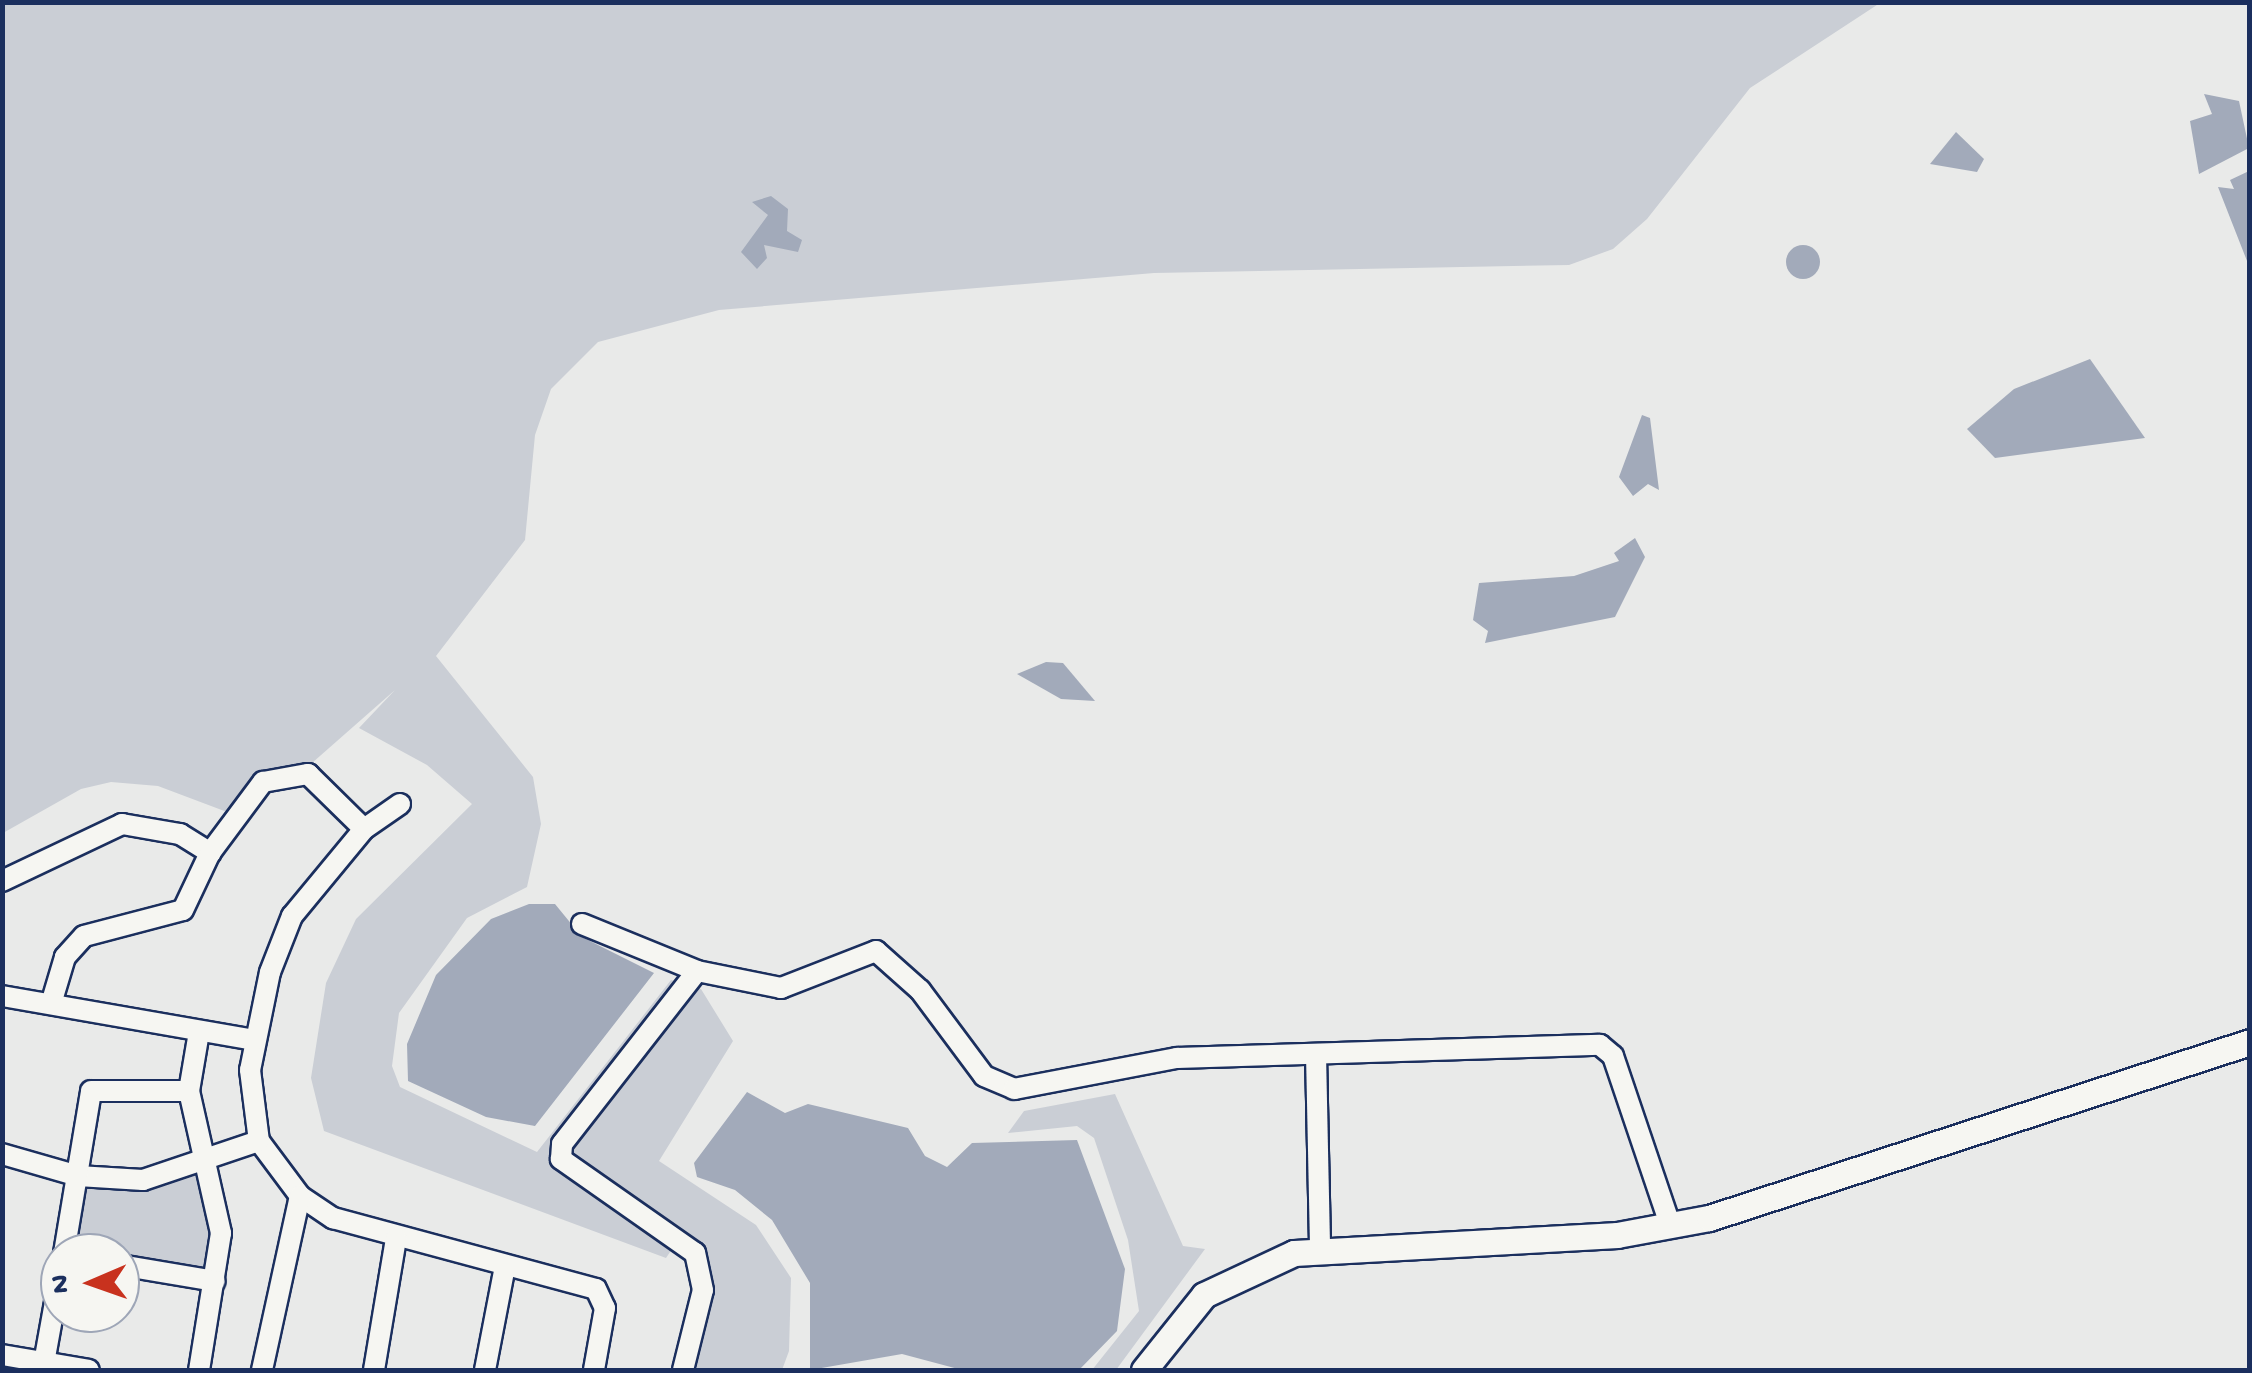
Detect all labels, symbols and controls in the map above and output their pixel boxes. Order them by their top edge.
north arrow [40,1233,140,1333]
text: N [45,1274,78,1294]

